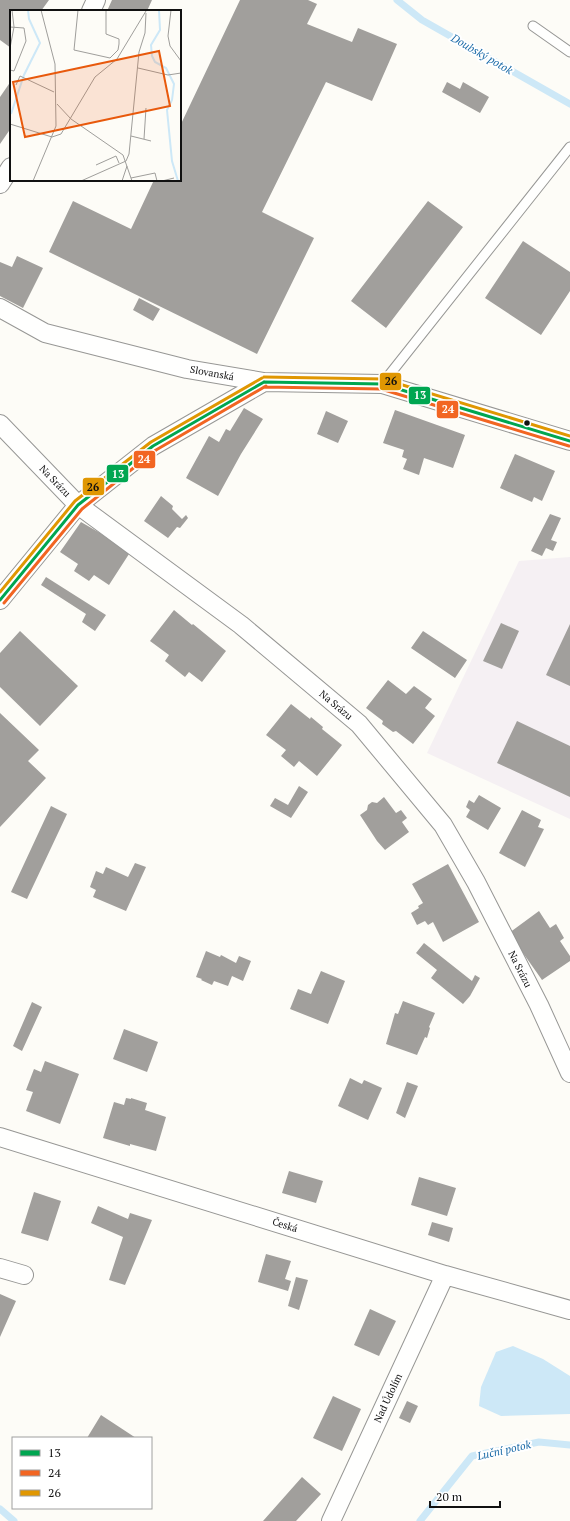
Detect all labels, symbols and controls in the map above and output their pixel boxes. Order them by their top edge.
inset map [10,10,181,181]
water label: Doubský potok [448,30,516,78]
street label: Slovanská [189,363,235,383]
line badge: 26 [379,372,402,391]
text: 26 [385,374,397,388]
line badge: 13 [408,386,431,405]
text: 13 [414,388,426,402]
line badge: 24 [436,400,459,419]
text: 24 [442,402,455,416]
unlabelled marker [522,418,532,428]
line badge: 24 [133,450,156,469]
text: 24 [138,452,151,466]
street label: Na Srázu [37,462,74,500]
line badge: 13 [106,464,129,483]
text: 13 [112,467,124,481]
line badge: 26 [82,477,105,496]
text: 26 [87,480,99,494]
street label: Na Srázu [317,687,356,723]
street label: Na Srázu [505,948,535,990]
street label: Česká [271,1215,299,1235]
street label: Nad Údolím [371,1371,405,1425]
legend [12,1437,152,1509]
water label: Luční potok [475,1437,533,1463]
text: 13 [48,1445,61,1460]
text: 24 [48,1465,61,1480]
scale bar [430,1483,500,1509]
text: 26 [48,1485,61,1500]
text: 20 m [436,1489,463,1504]

